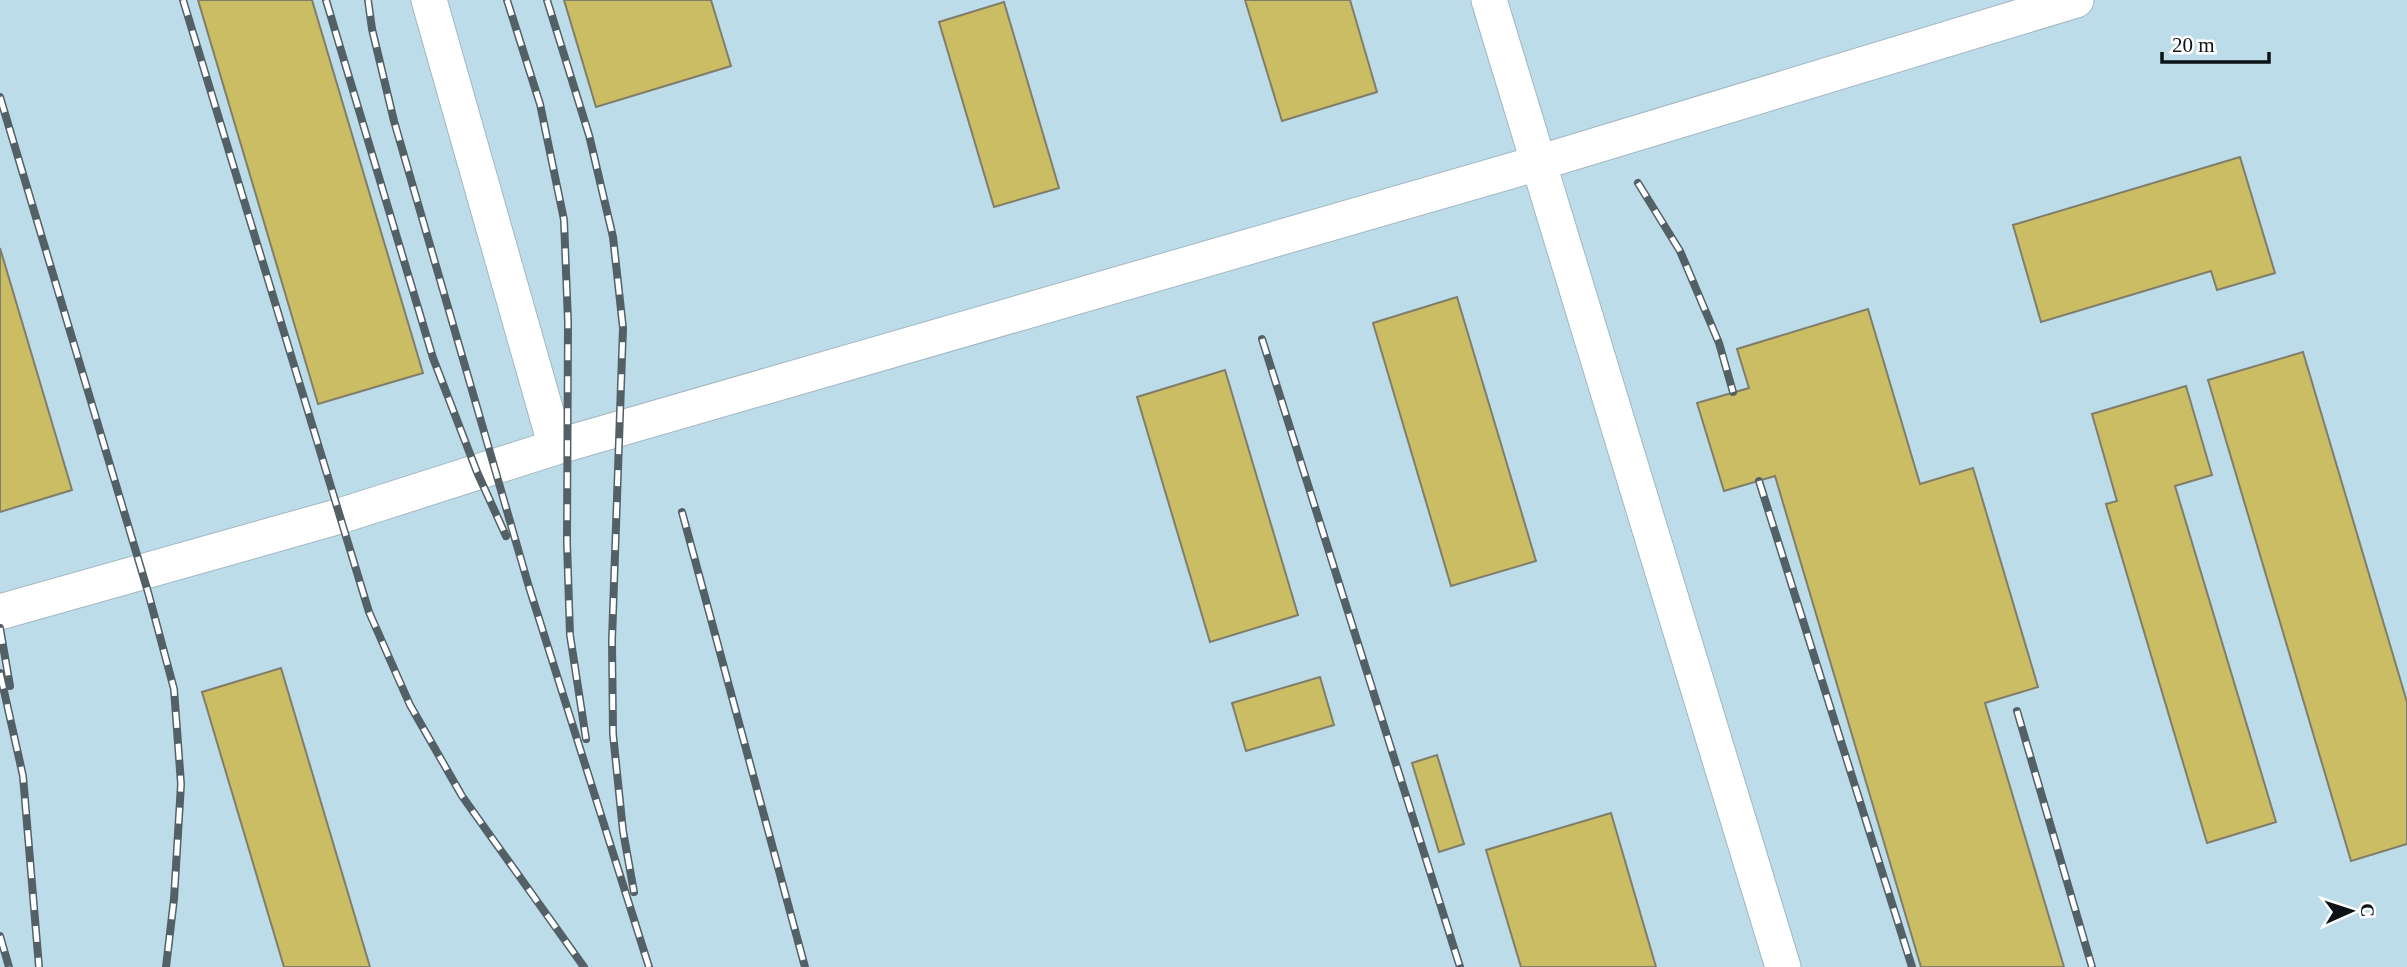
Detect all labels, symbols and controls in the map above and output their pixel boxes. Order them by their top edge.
scale bar [2162,21,2269,65]
text: 20 m [2172,33,2215,57]
north arrow [2316,876,2386,946]
text: С [2357,903,2378,918]

